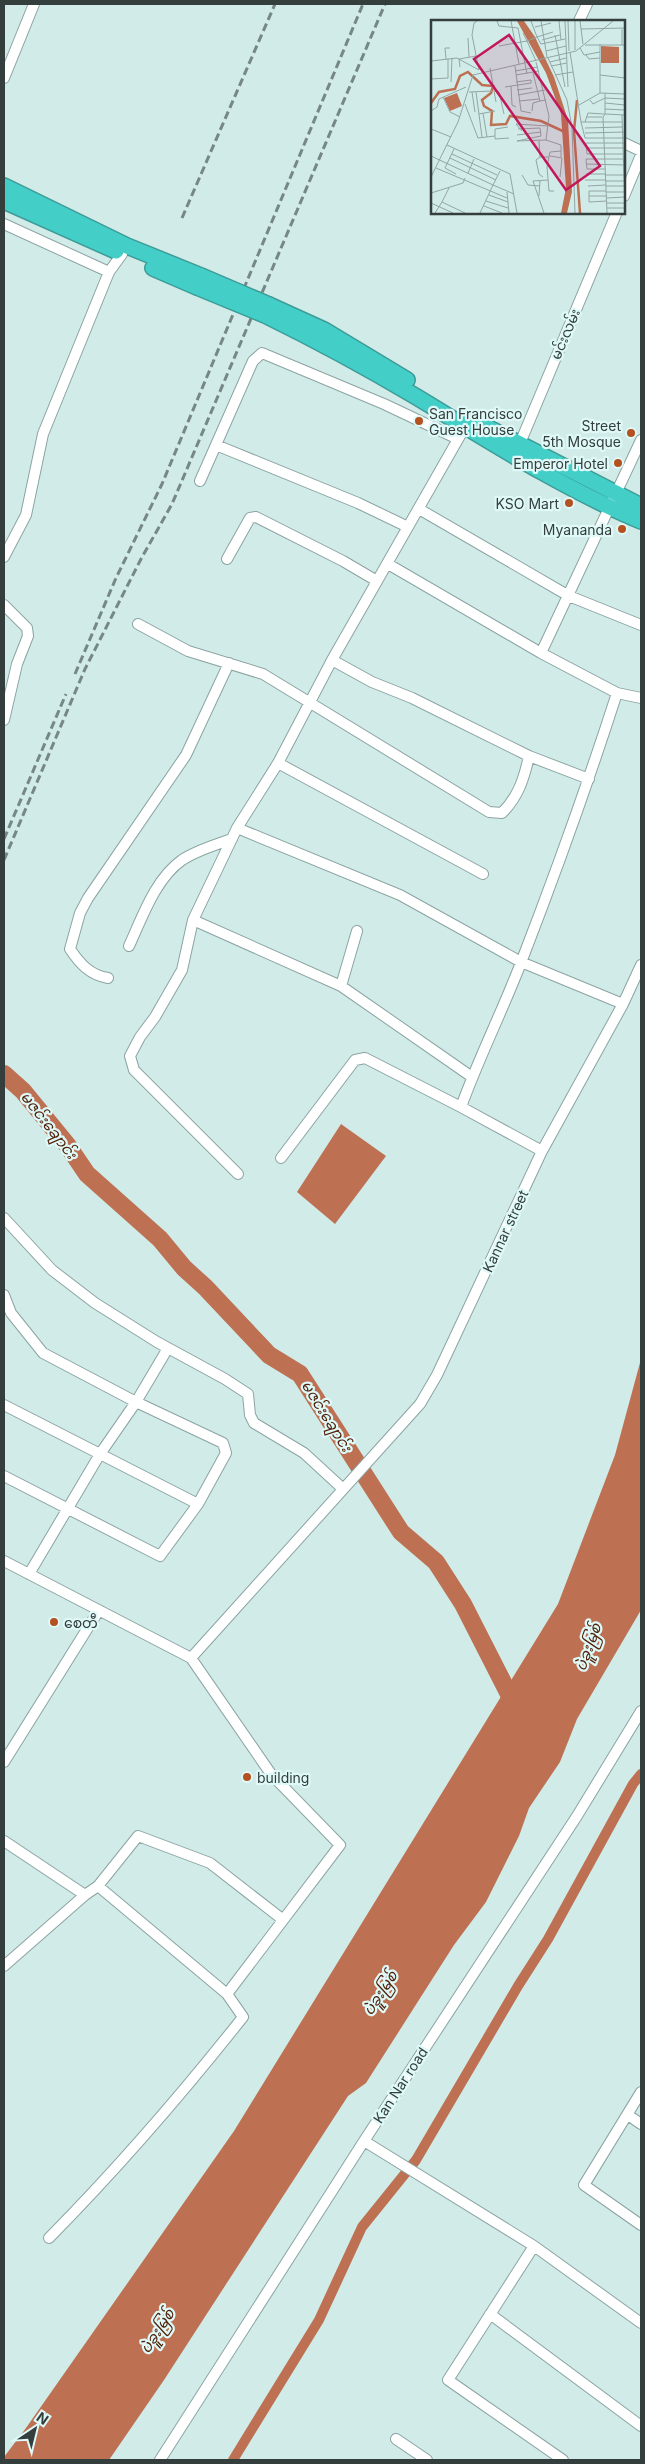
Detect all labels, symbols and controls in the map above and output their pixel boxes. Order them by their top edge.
inset map [431,20,625,214]
street label: မင်းလမ်း [546,306,583,362]
place label: San Francisco Guest House [429,405,522,438]
marker: San Francisco Guest House [413,415,425,427]
place label: Street 5th Mosque [542,417,621,450]
marker: Street 5th Mosque [625,427,637,439]
place label: Emperor Hotel [513,455,608,472]
marker: Emperor Hotel [612,457,624,469]
place label: KSO Mart [496,495,559,512]
marker: KSO Mart [563,497,575,509]
place label: Myananda [543,521,612,538]
marker: Myananda [616,523,628,535]
water label: မဇင်းချောင်း [14,1087,83,1165]
street label: Kannar street [479,1187,532,1275]
water label: မဇင်းချောင်း [295,1376,358,1457]
place label: စေတီ [64,1613,98,1631]
marker: စေတီ [48,1616,60,1628]
water label: ပဲခူးမြစ် [570,1619,609,1674]
place label: building [257,1769,309,1786]
marker: building [241,1771,253,1783]
water label: ပဲခူးမြစ် [358,1965,405,2020]
street label: Kan Nar road [369,2044,431,2126]
water label: ပဲခူးမြစ် [135,2303,182,2358]
north arrow [10,2404,60,2454]
text: N [33,2408,52,2428]

